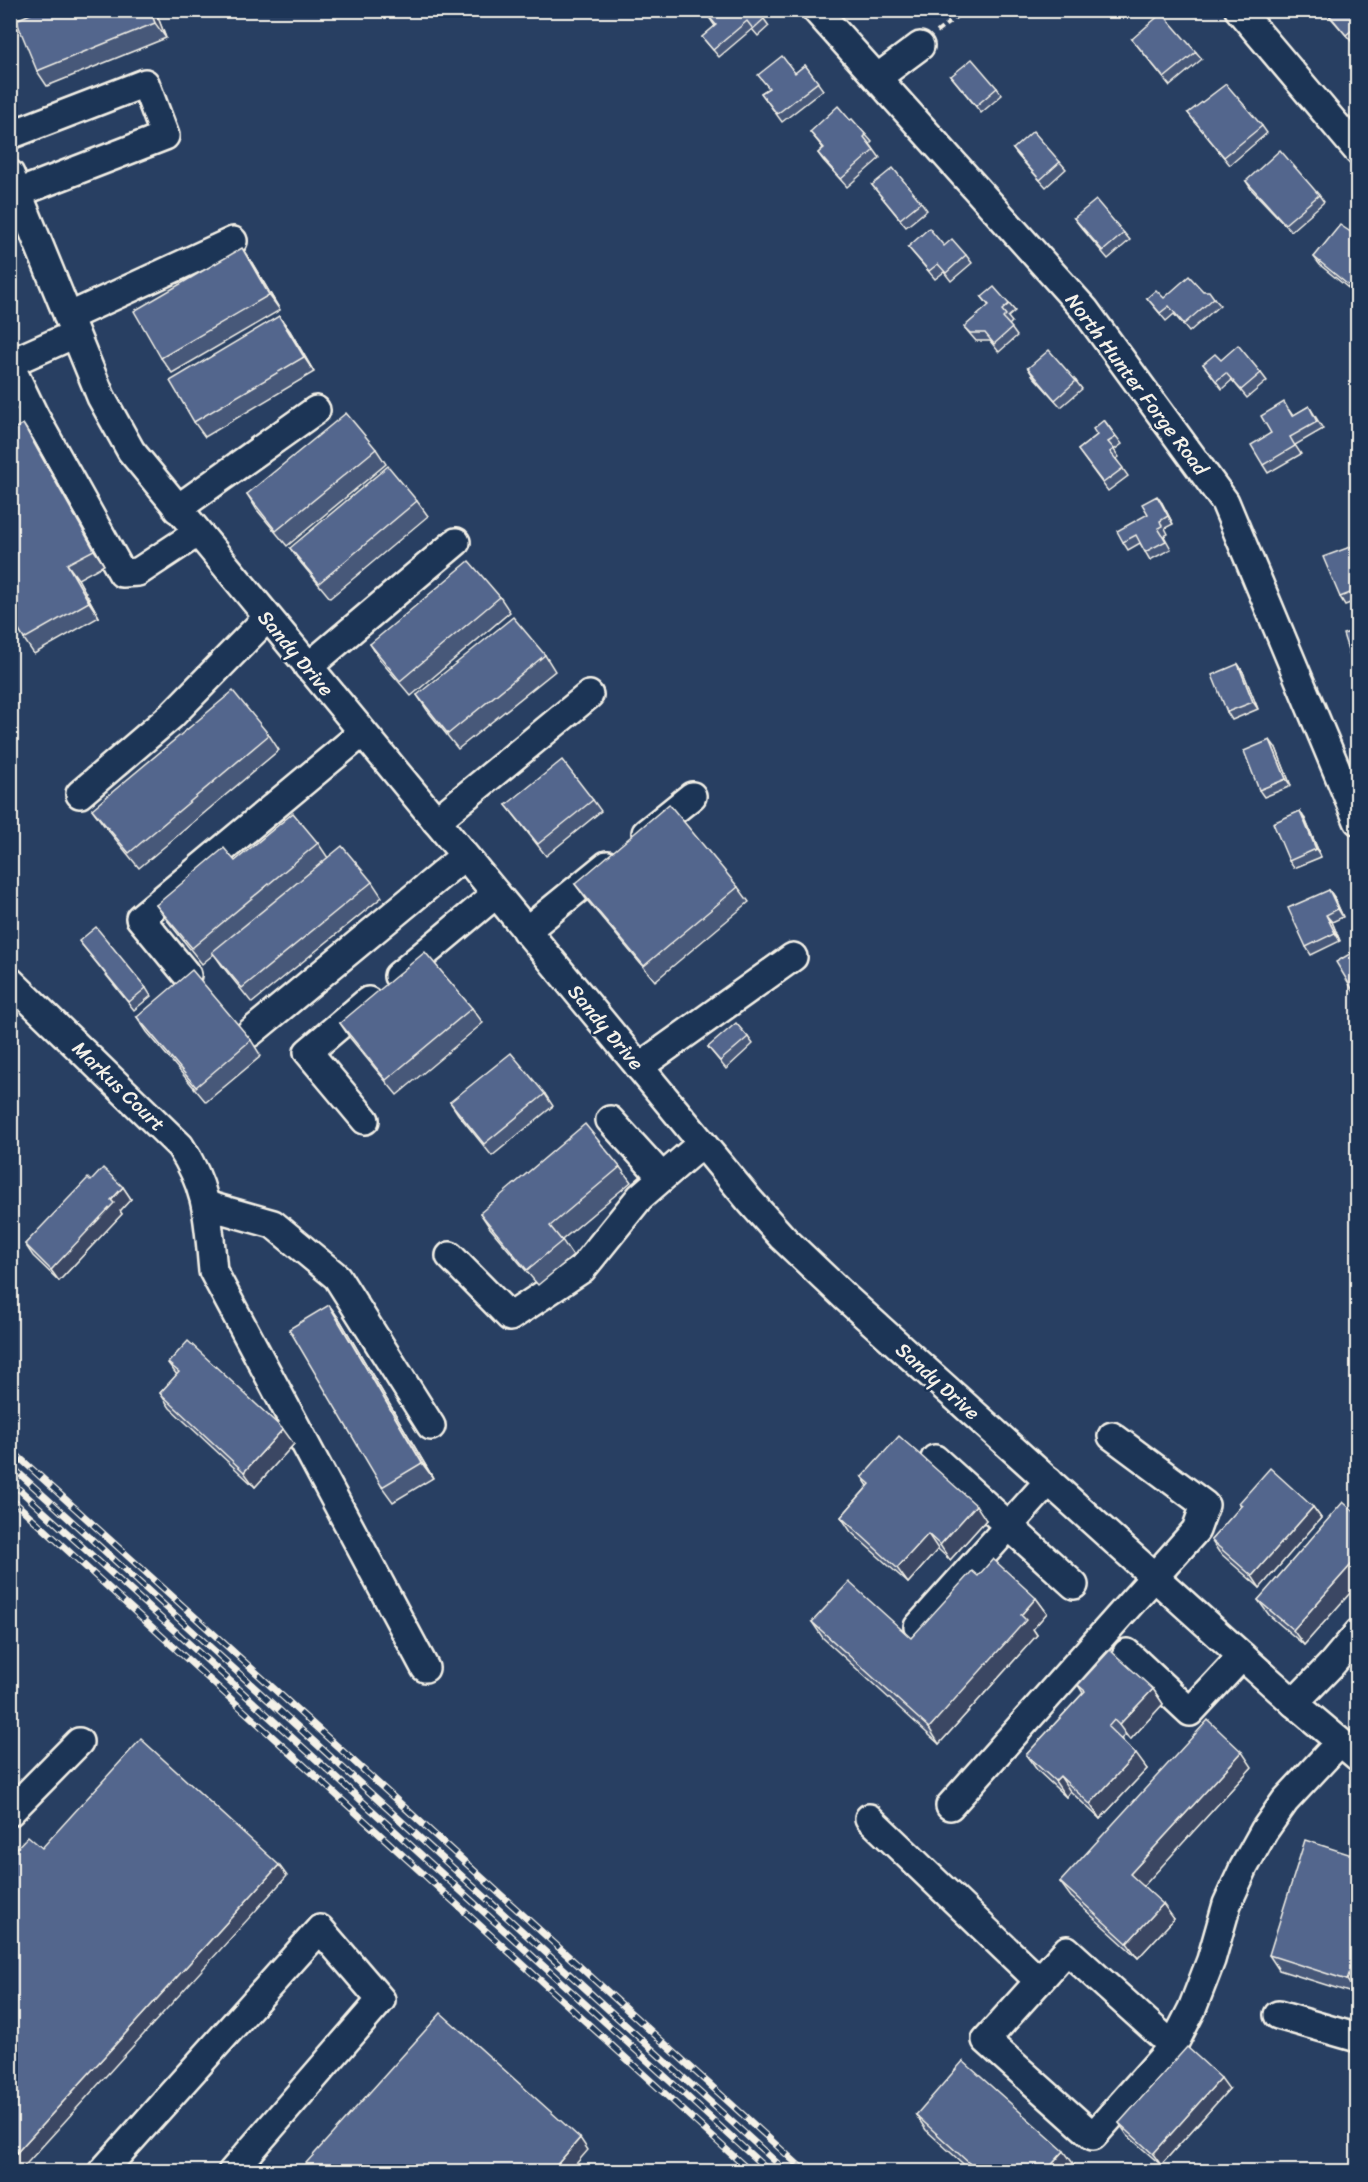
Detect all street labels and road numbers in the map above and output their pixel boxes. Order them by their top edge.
street label: North Hunter Forge Road [1056,285,1218,484]
street label: Sandy Drive [249,602,343,705]
street label: Sandy Drive [559,976,653,1079]
street label: Markus Court [64,1032,174,1141]
street label: Sandy Drive [887,1333,988,1429]

